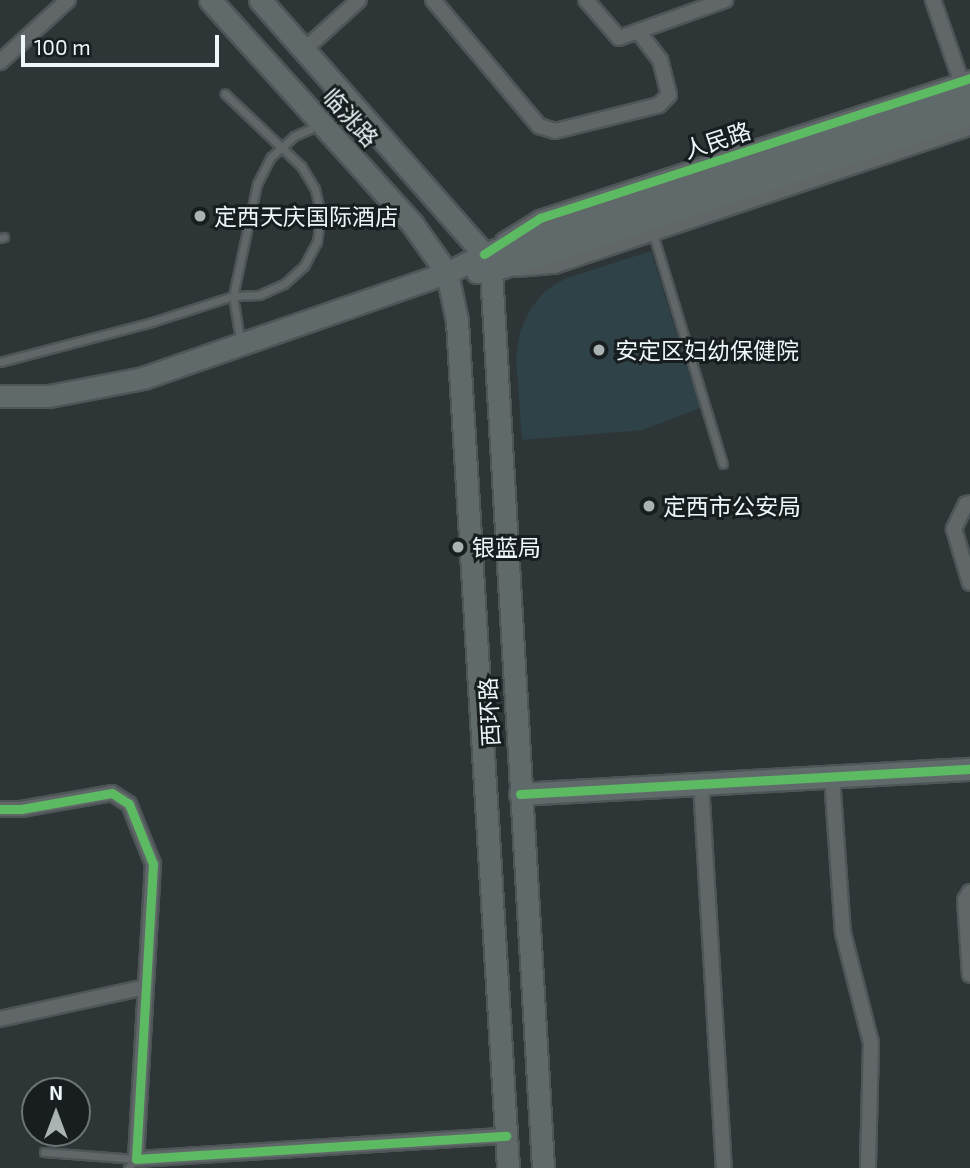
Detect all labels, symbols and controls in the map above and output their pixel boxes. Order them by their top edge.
scale bar [24,21,222,65]
text: 100 m [34,34,91,59]
street label: 临洮路 [318,82,384,152]
street label: 人民路 [680,116,754,164]
place label: 定西天庆国际酒店 [214,202,398,230]
marker: 定西天庆国际酒店 [192,208,208,224]
place label: 安定区妇幼保健院 [615,336,799,364]
marker: 安定区妇幼保健院 [589,340,609,360]
place label: 定西市公安局 [663,492,801,520]
marker: 定西市公安局 [641,498,657,514]
place label: 银蓝局 [472,533,541,561]
marker: 银蓝局 [450,539,466,555]
street label: 西环路 [473,677,505,747]
north arrow [21,1077,91,1147]
text: N [49,1081,63,1104]

